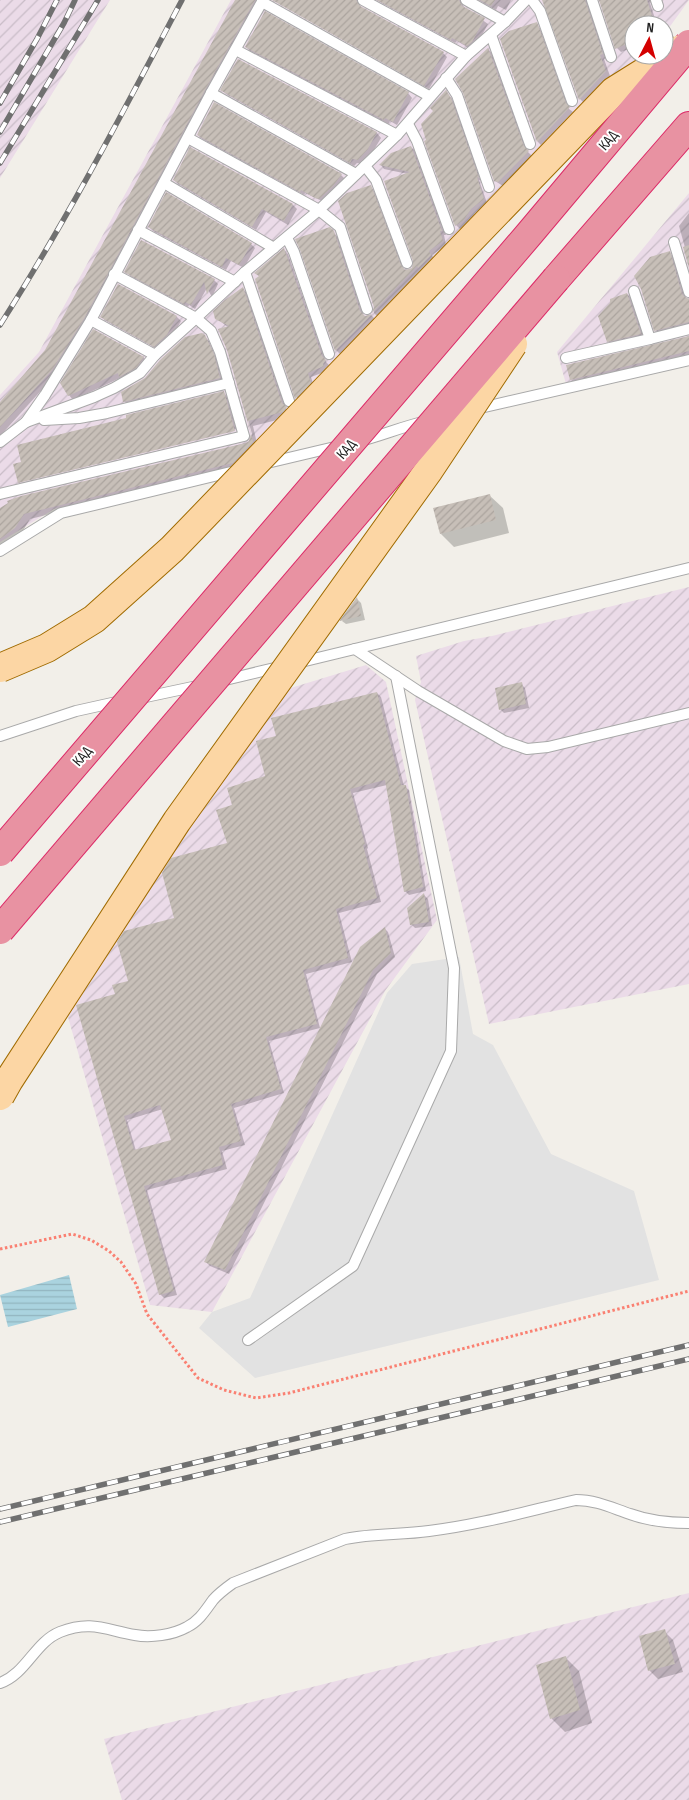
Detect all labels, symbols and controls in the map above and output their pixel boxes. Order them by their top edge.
north arrow [624,15,674,65]
text: N [646,19,655,36]
street label: КАД [594,126,623,154]
street label: КАД [332,435,361,463]
street label: КАД [68,742,97,770]

